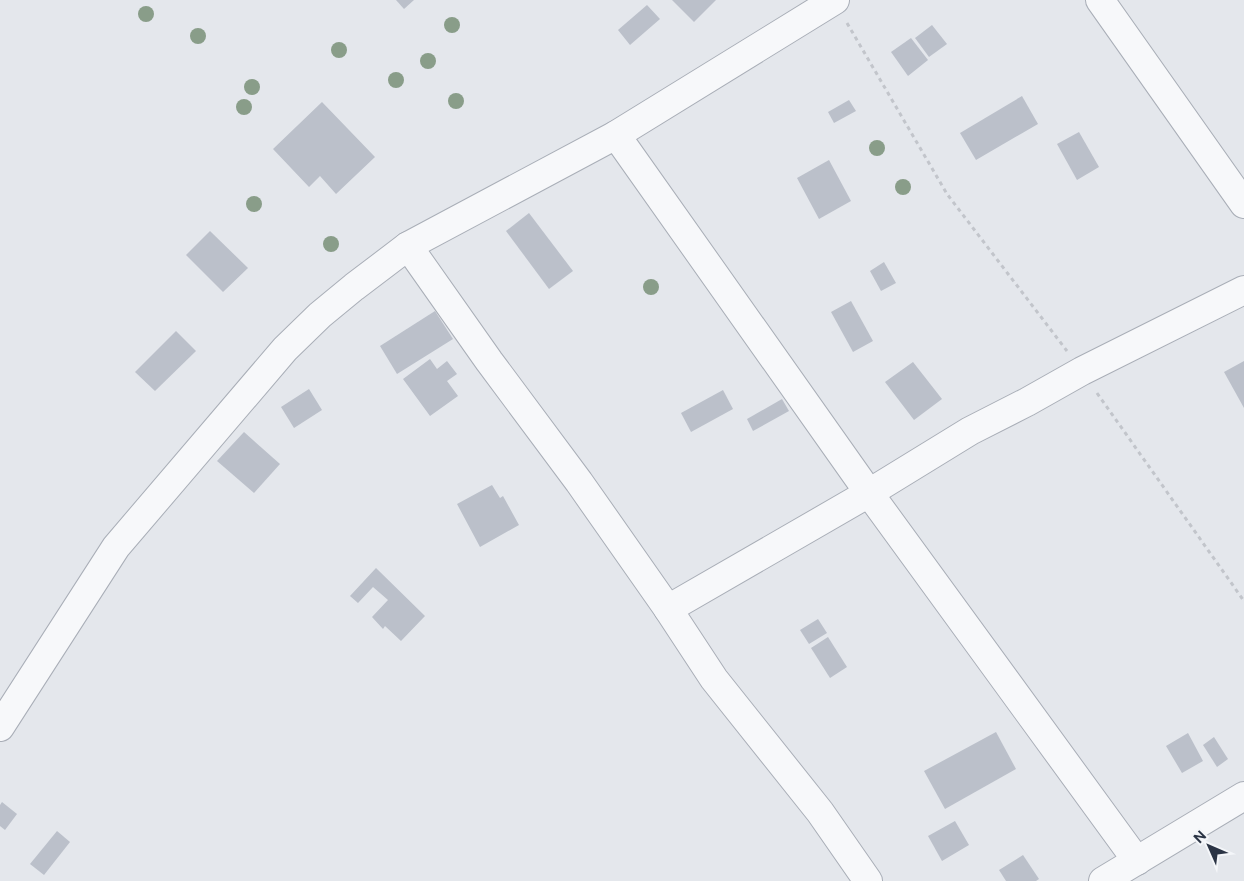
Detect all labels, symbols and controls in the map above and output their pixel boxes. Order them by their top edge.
north arrow [1184,821,1234,871]
text: N [1190,827,1209,846]

